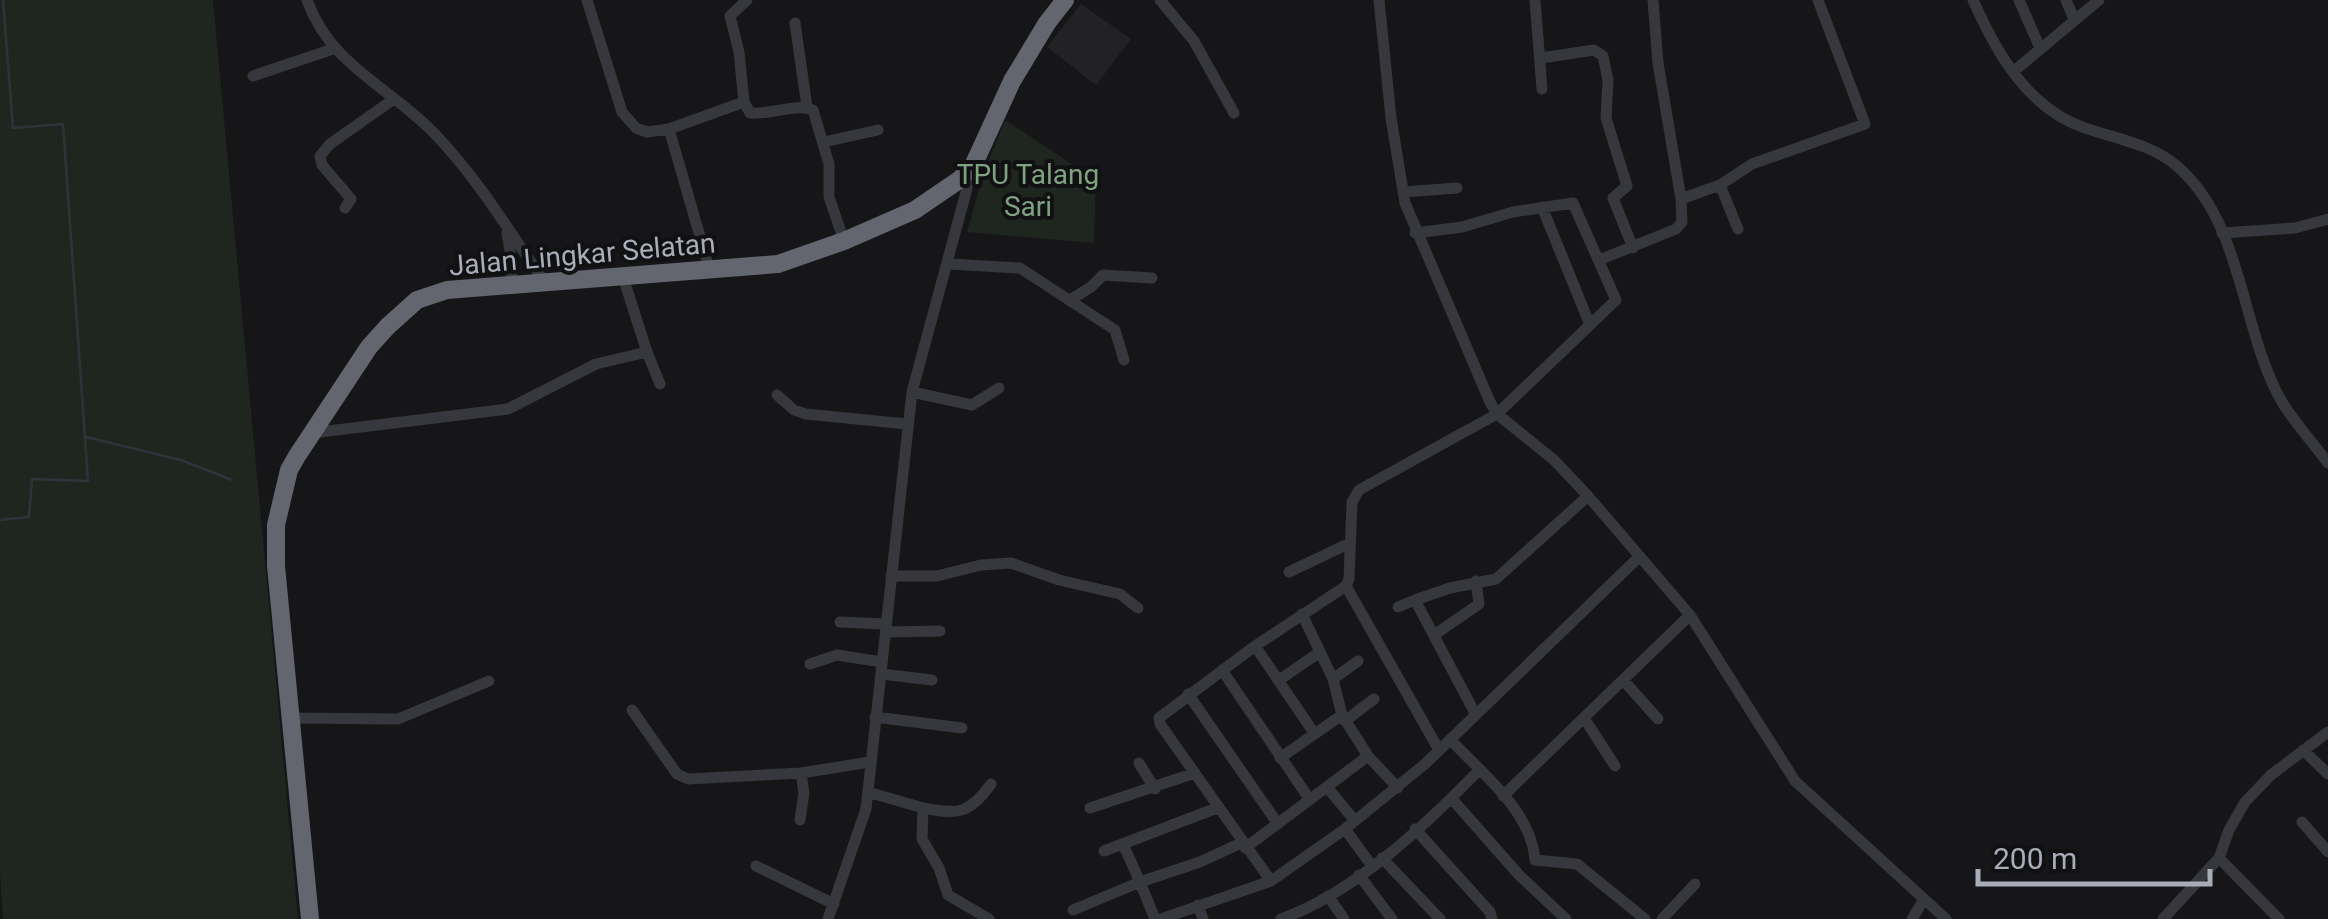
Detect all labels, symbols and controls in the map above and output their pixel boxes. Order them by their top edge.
park label: TPU Talang Sari [957,158,1099,223]
street label: Jalan Lingkar Selatan [447,226,717,283]
scale bar [1978,824,2210,886]
text: 200 m [1993,841,2077,876]

